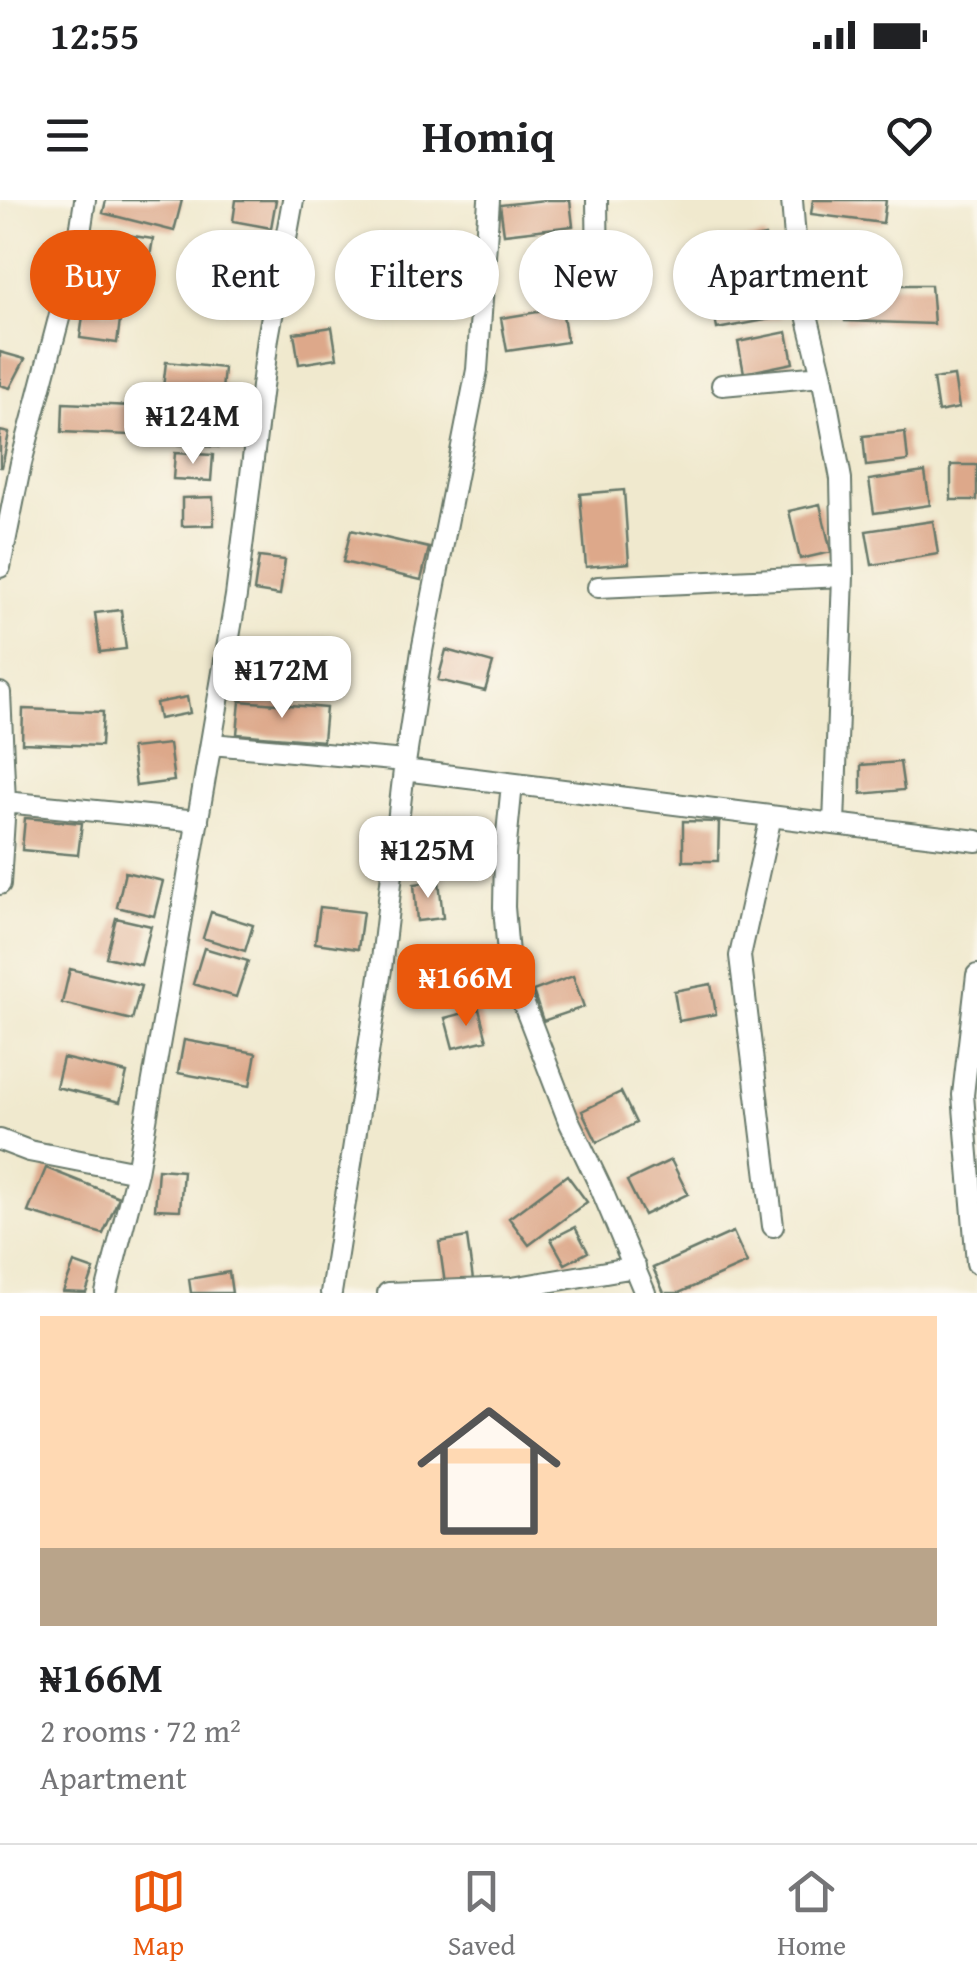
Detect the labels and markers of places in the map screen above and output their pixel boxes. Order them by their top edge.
pin: ₦124M [123,382,263,467]
pin: ₦172M [212,636,352,721]
pin: ₦125M [358,816,498,901]
pin: ₦166M [396,944,536,1029]

